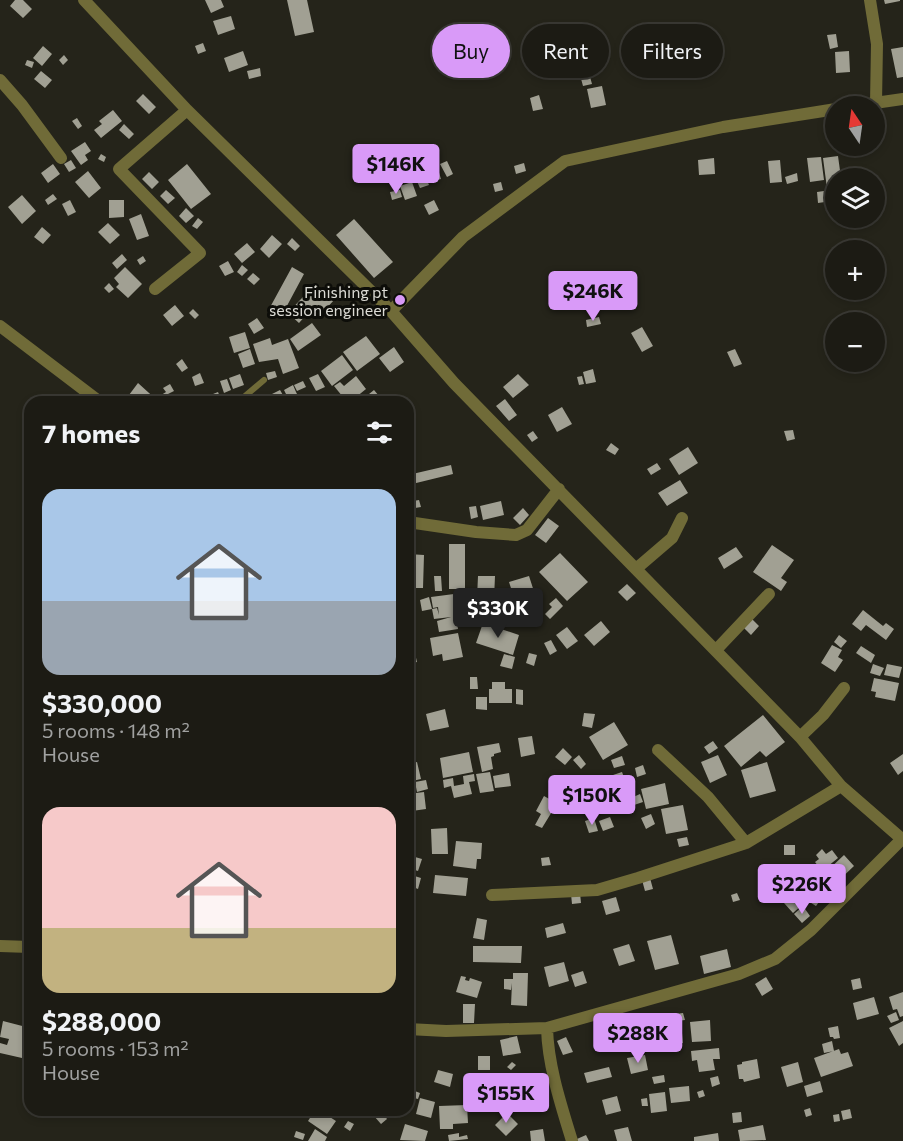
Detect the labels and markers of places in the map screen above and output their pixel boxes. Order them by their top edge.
pin: $146K [354,144,438,195]
pin: $246K [551,271,635,322]
place label: Finishing pt session engineer [269,282,389,319]
marker: Finishing pt session engineer [393,293,407,307]
pin: $330K [456,588,540,639]
pin: $150K [550,775,634,826]
pin: $226K [760,864,844,915]
pin: $288K [596,1013,680,1064]
pin: $155K [464,1073,548,1124]

